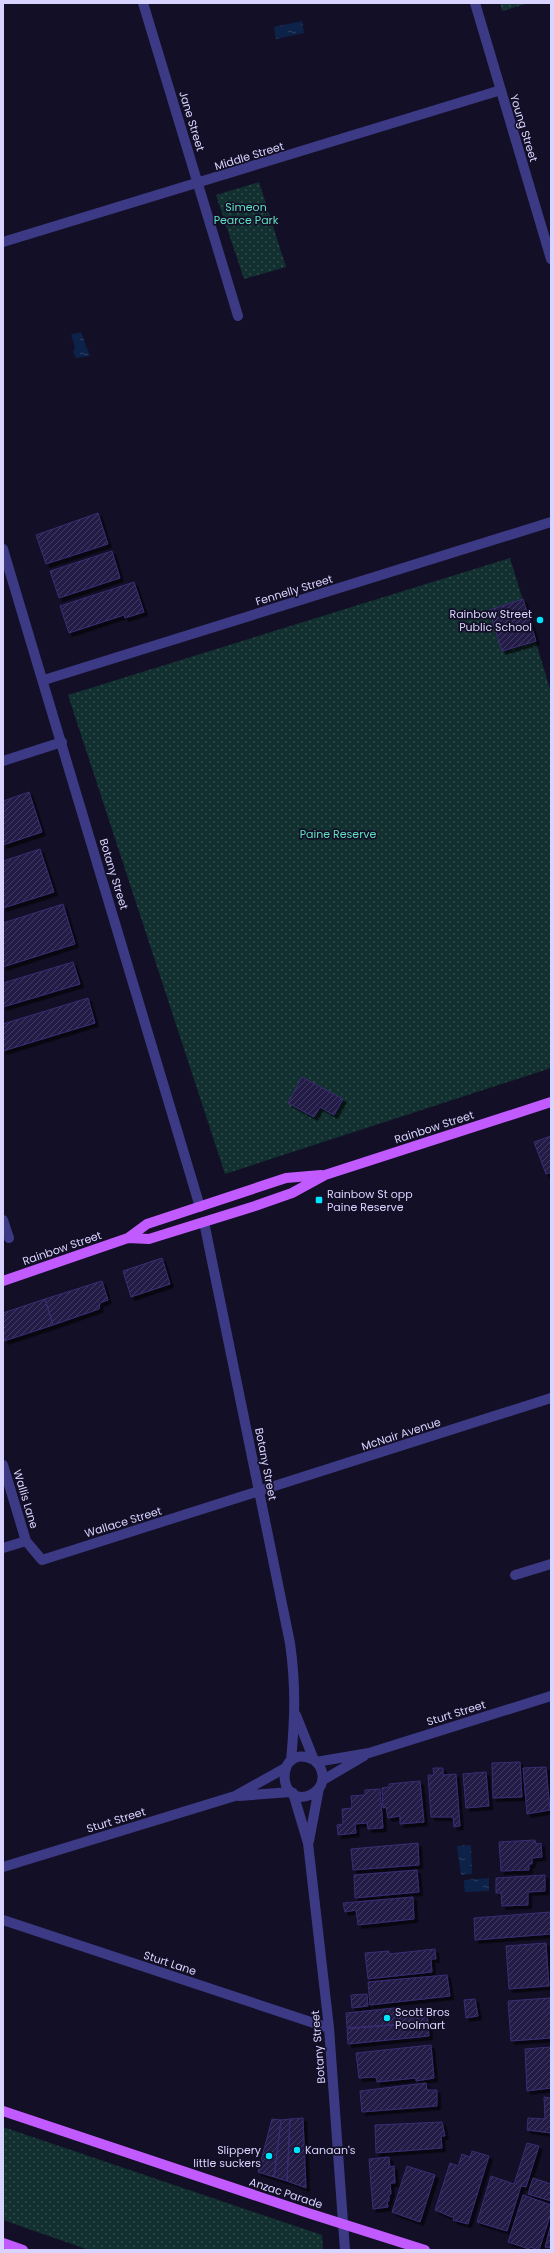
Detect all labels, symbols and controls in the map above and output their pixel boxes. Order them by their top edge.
street label: Jane Street [175,89,209,153]
street label: Young Street [506,92,542,164]
street label: Middle Street [212,138,286,174]
park label: Simeon Pearce Park [214,199,279,228]
street label: Fennelly Street [253,571,335,609]
place label: Rainbow Street Public School [449,606,532,635]
marker: Rainbow Street Public School [535,615,545,625]
park label: Paine Reserve [300,826,376,842]
street label: Botany Street [96,836,132,912]
street label: Rainbow Street [392,1107,476,1147]
place label: Rainbow St opp Paine Reserve [327,1186,413,1215]
marker: Rainbow St opp Paine Reserve [314,1195,324,1205]
street label: Rainbow Street [20,1227,104,1269]
street label: McNair Avenue [359,1414,443,1454]
street label: Botany Street [251,1426,281,1502]
street label: Wallis Lane [9,1467,43,1531]
street label: Wallace Street [83,1503,163,1541]
street label: Sturt Street [425,1696,487,1730]
street label: Sturt Street [85,1803,147,1837]
street label: Sturt Lane [142,1947,199,1979]
place label: Scott Bros Poolmart [395,2004,450,2033]
street label: Botany Street [307,2010,329,2084]
marker: Scott Bros Poolmart [382,2013,392,2023]
place label: Slippery little suckers [193,2142,262,2171]
place label: Kanaan's [305,2142,356,2158]
marker: Kanaan's [292,2145,302,2155]
marker: Slippery little suckers [264,2151,274,2161]
street label: Anzac Parade [247,2174,325,2212]

